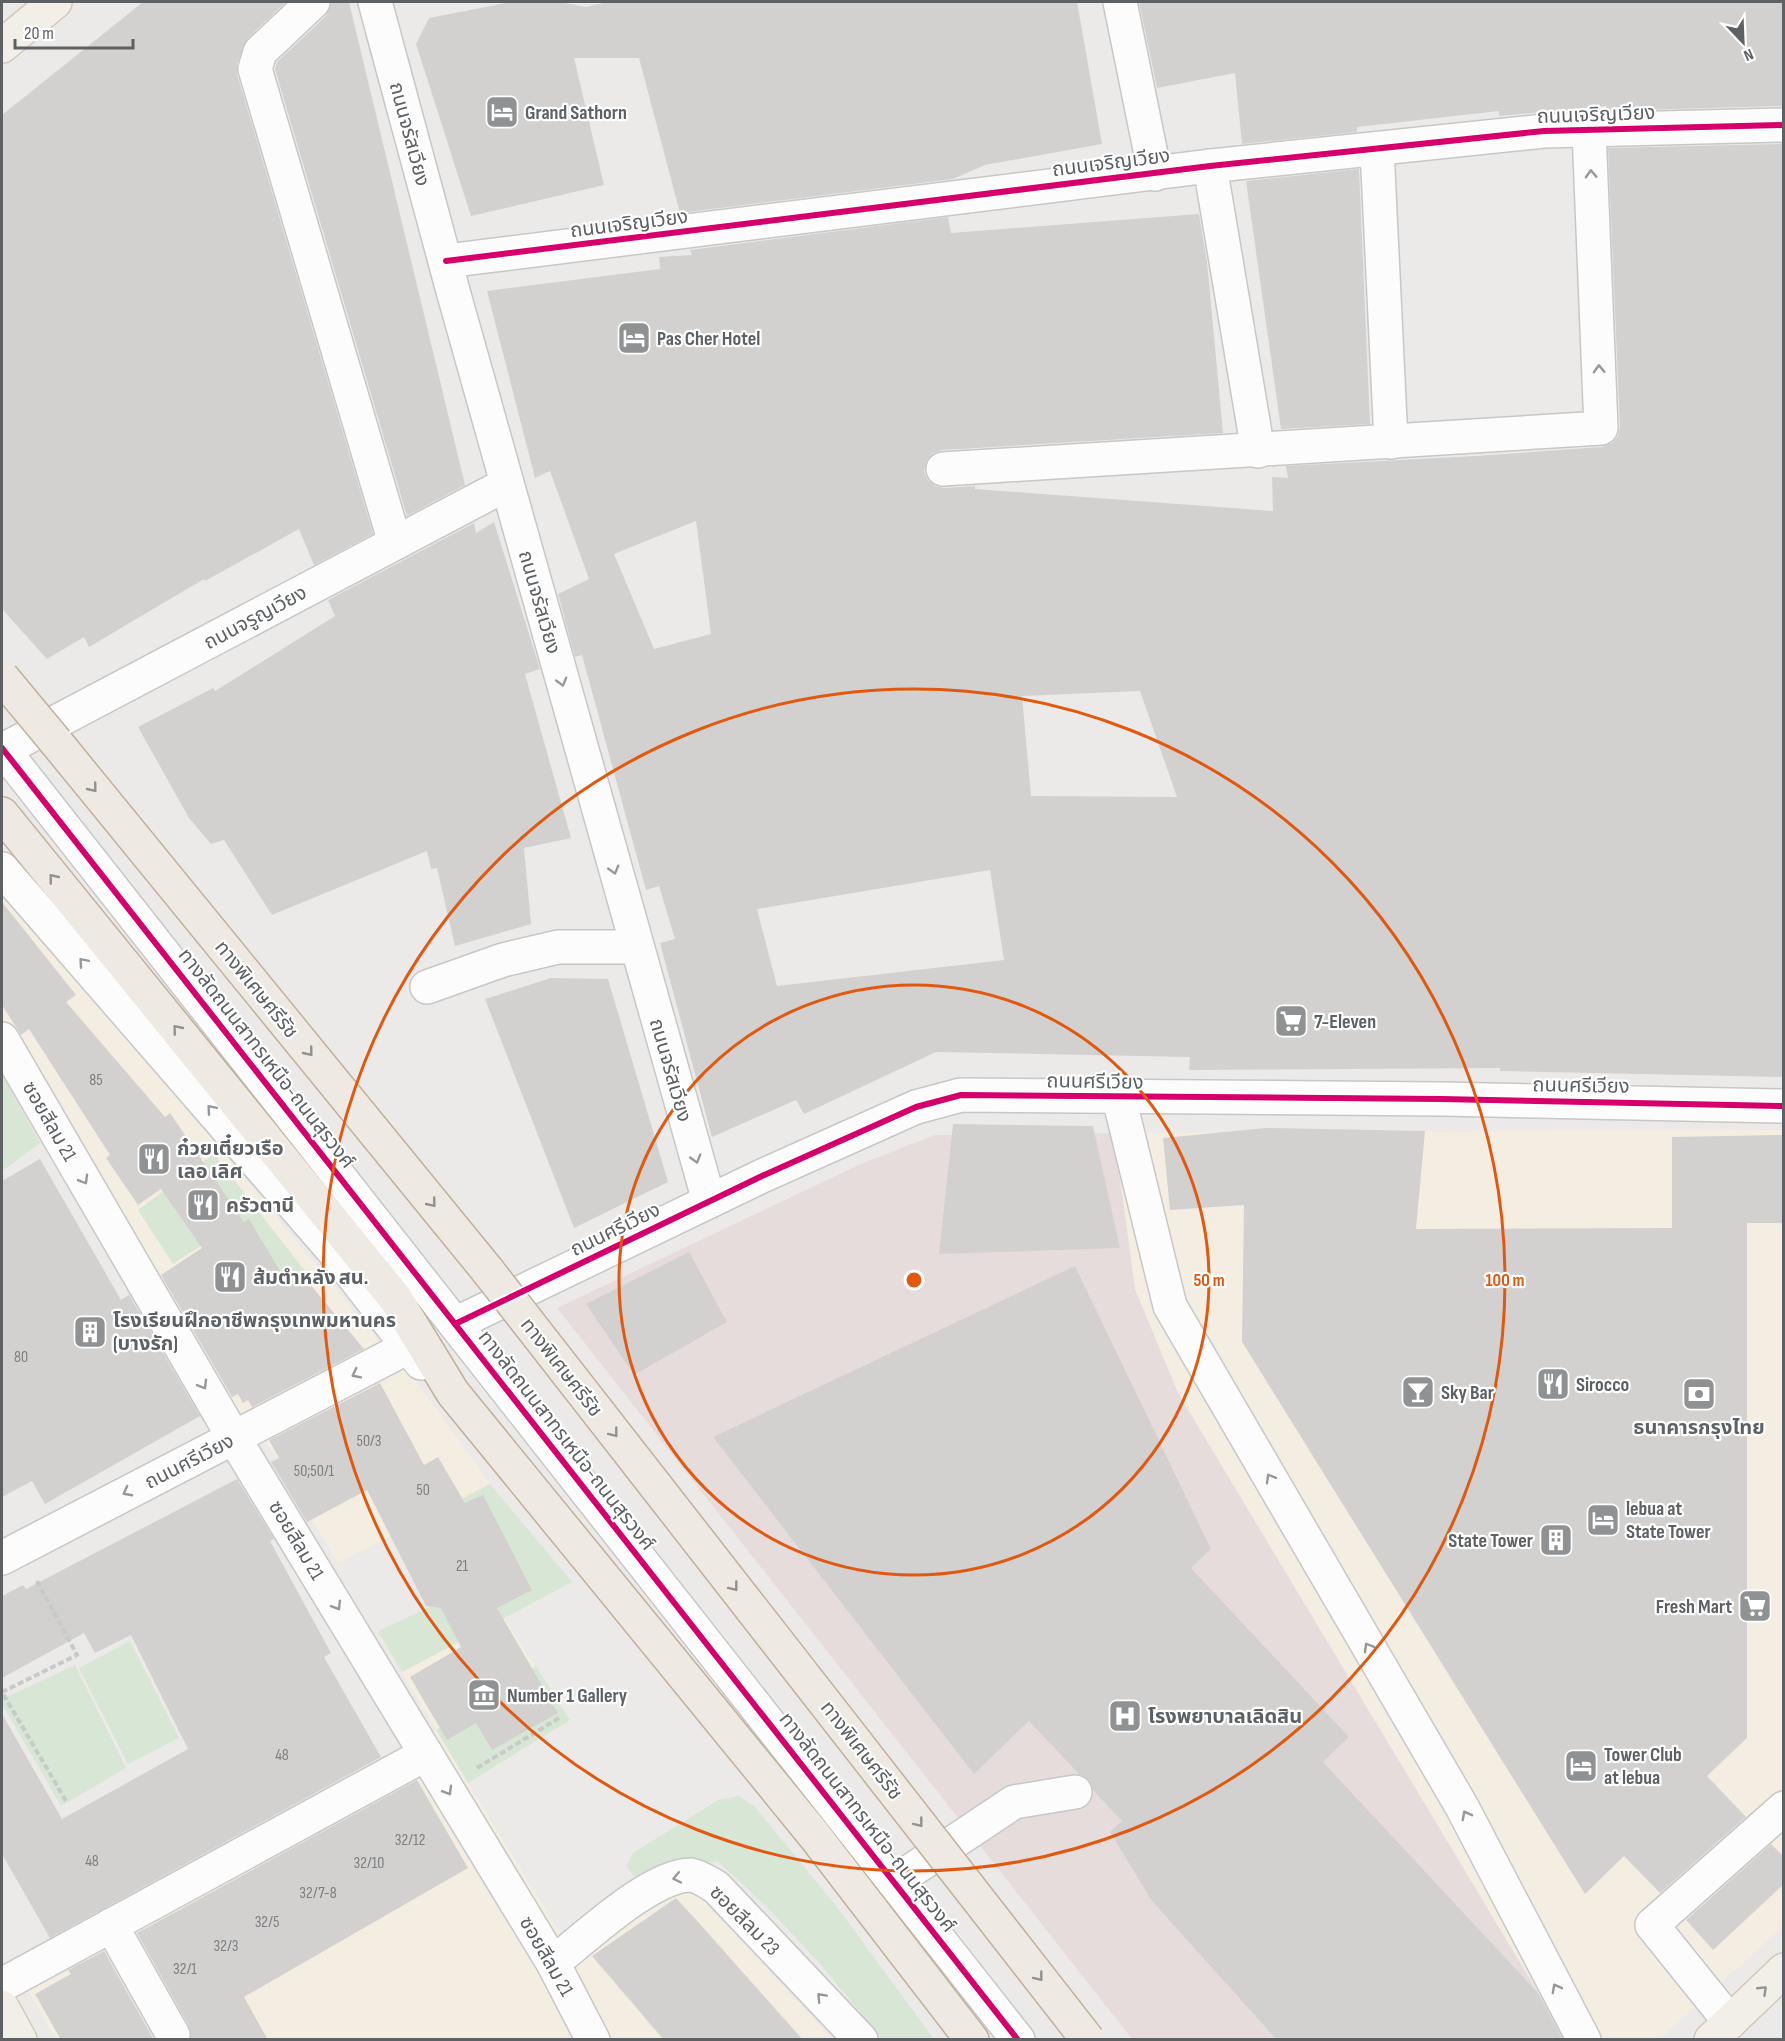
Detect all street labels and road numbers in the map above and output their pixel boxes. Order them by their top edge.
street label: ถนนจรัสเวียง [384,80,434,189]
street label: ถนนเจริญเวียง [1536,101,1656,129]
street label: ถนนเจริญเวียง [1051,144,1171,182]
street label: ถนนเจริญเวียง [569,205,689,243]
street label: ถนนจรัสเวียง [513,548,565,657]
street label: ถนนจรูญเวียง [200,581,311,655]
street label: ทางพิเศษศรีรัช [209,936,303,1043]
street label: ทางลัดถนนสาทรเหนือ-ถนนสุรวงศ์ [173,944,360,1173]
street label: ถนนจรัสเวียง [644,1016,696,1125]
street label: ถนนศรีเวียง [1046,1069,1144,1095]
street label: ถนนศรีเวียง [1532,1073,1630,1099]
street label: ซอยสีลม 21 [17,1077,82,1166]
street label: ถนนศรีเวียง [567,1198,664,1262]
street label: ทางพิเศษศรีรัช [515,1313,607,1422]
street label: ทางลัดถนนสาทรเหนือ-ถนนสุรวงศ์ [473,1326,660,1555]
street label: ถนนศรีเวียง [141,1429,238,1495]
street label: ซอยสีลม 21 [263,1497,329,1584]
street label: ทางพิเศษศรีรัช [815,1696,907,1805]
street label: ทางลัดถนนสาทรเหนือ-ถนนสุรวงศ์ [774,1708,961,1937]
street label: ซอยสีลม 23 [704,1881,784,1961]
street label: ซอยสีลม 21 [514,1912,579,2001]

